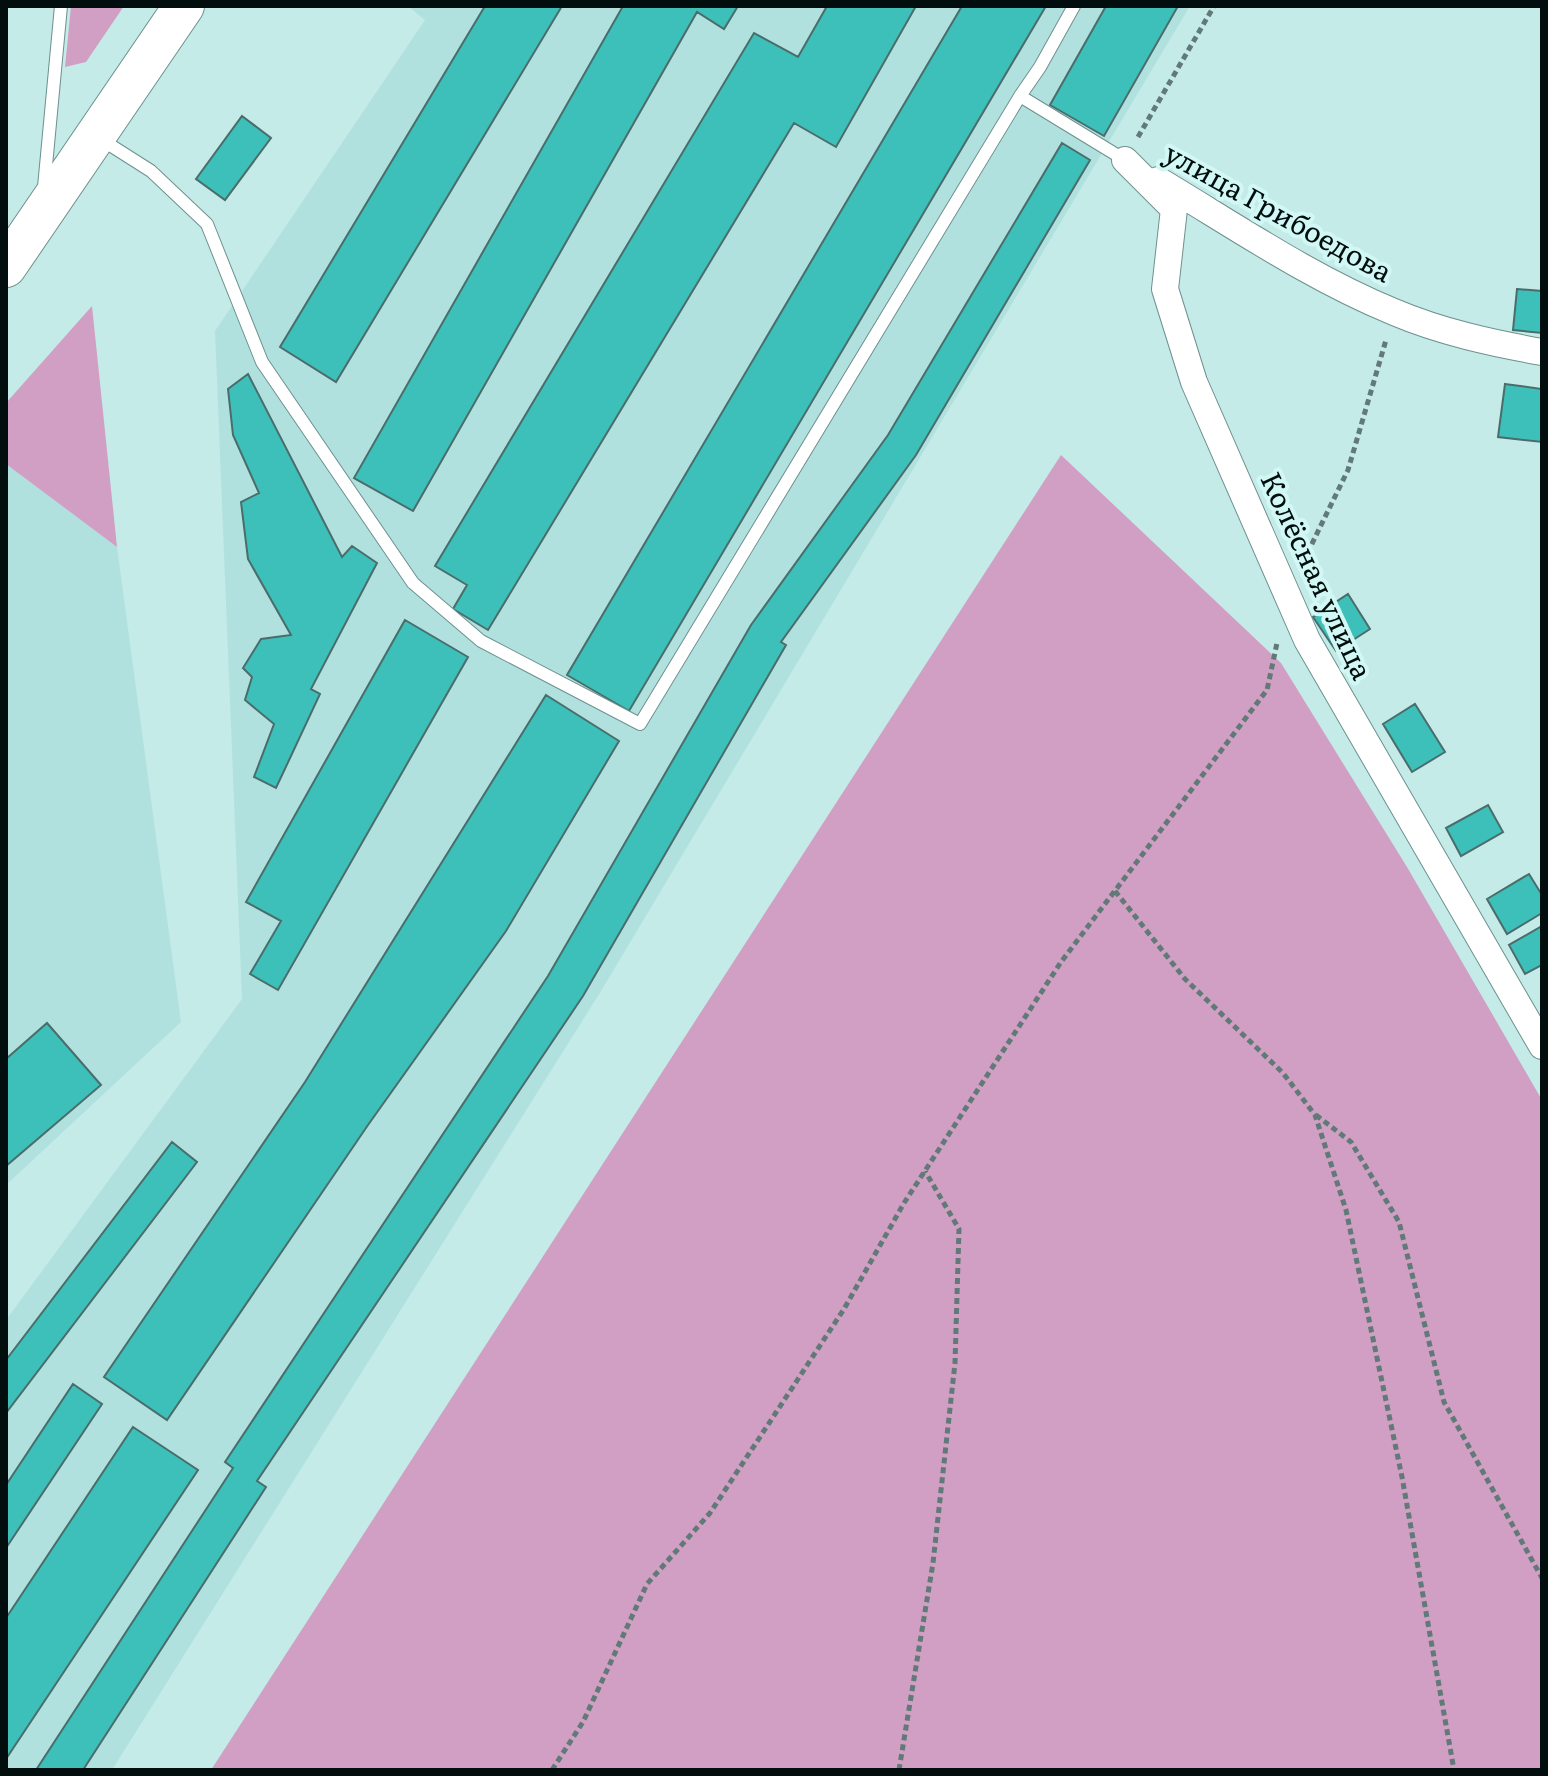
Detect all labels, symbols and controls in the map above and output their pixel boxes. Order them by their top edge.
street label: улица Грибоедова [1157,131,1401,291]
street label: Колёсная улица [1251,464,1385,686]

